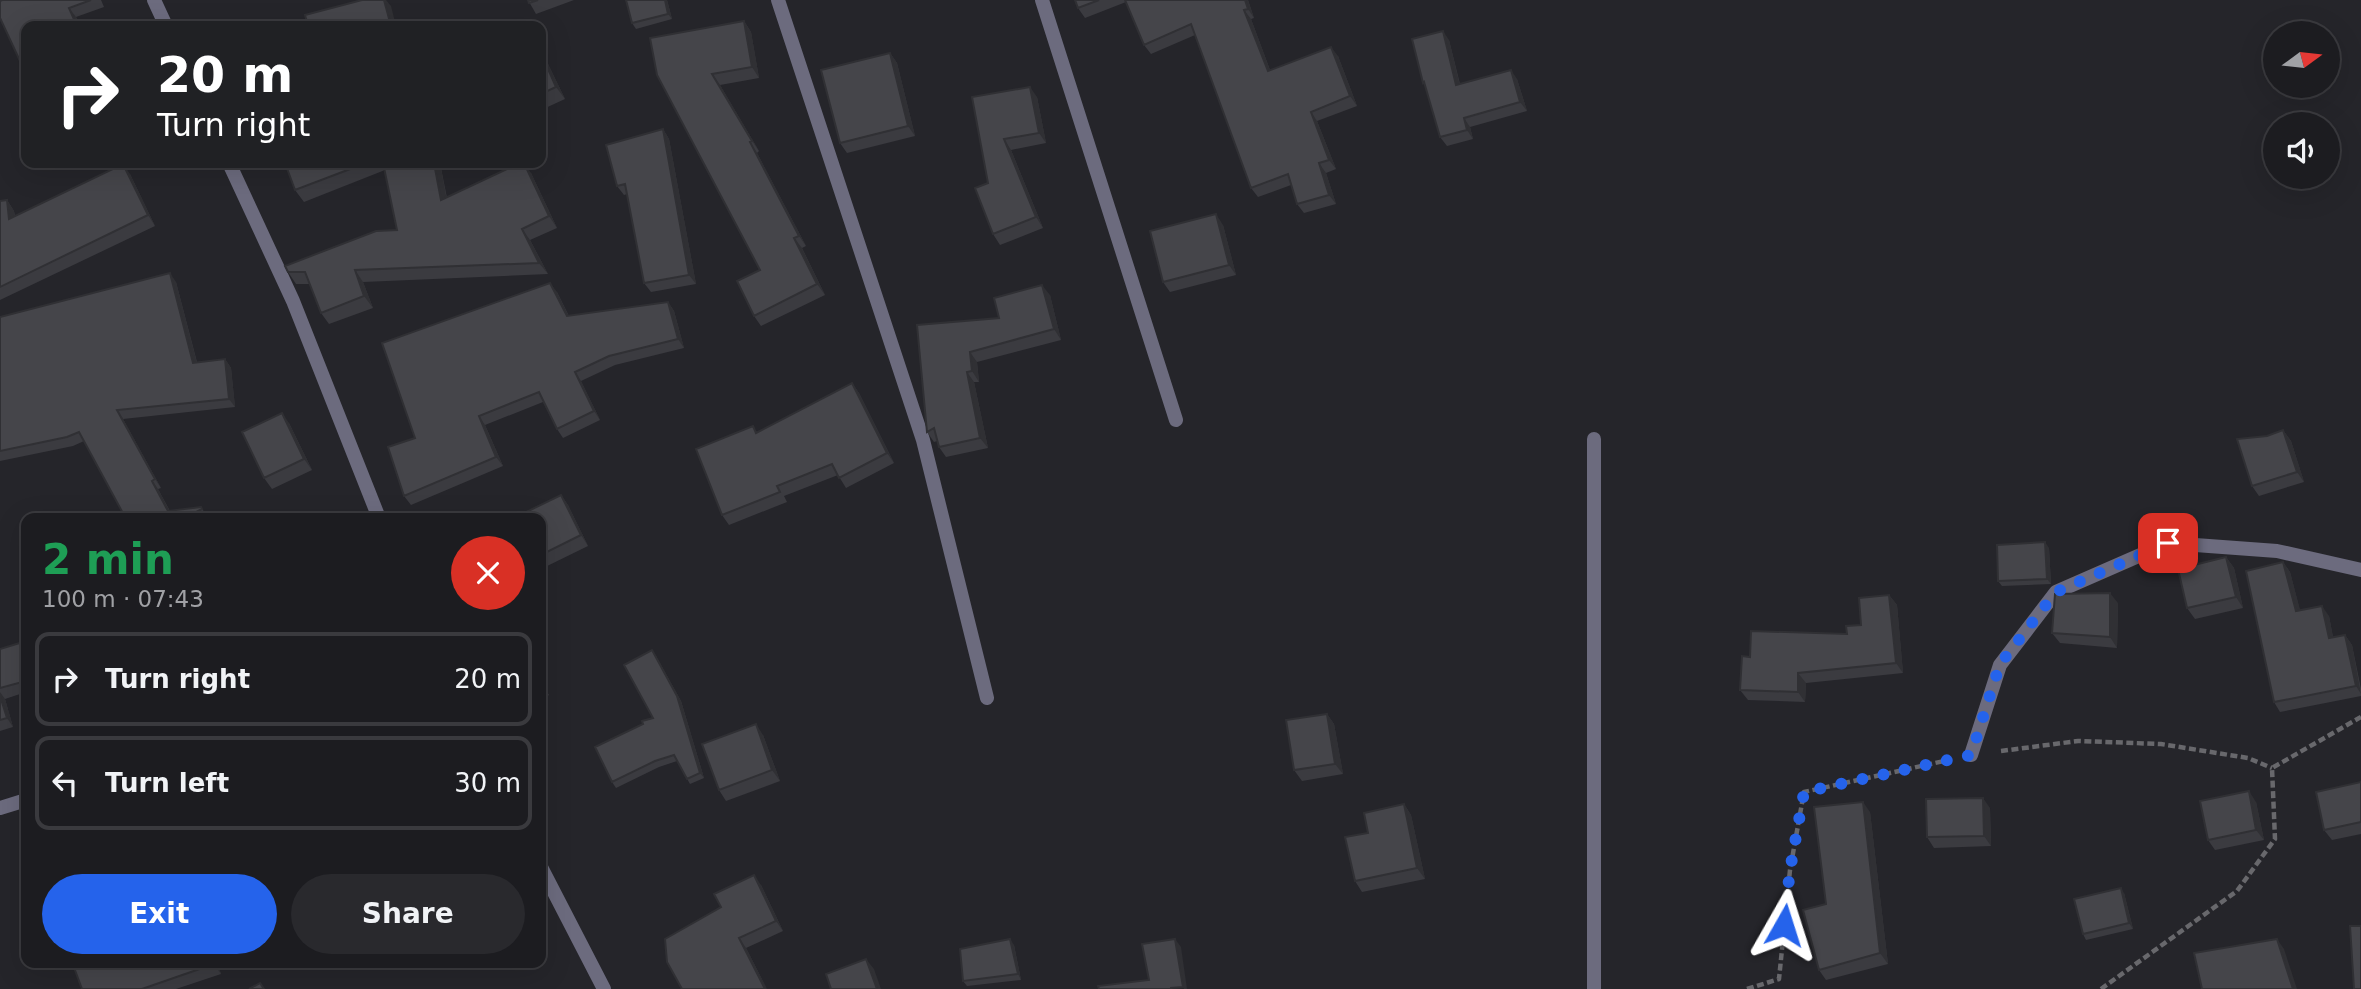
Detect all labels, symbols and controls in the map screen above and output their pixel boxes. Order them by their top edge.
north arrow [2263,21,2340,98]
map controls [2263,21,2340,189]
text: 20 m [157,47,293,104]
icon: right [42,49,133,140]
text: Turn right [157,106,310,144]
button: sound [2263,112,2340,189]
pin [2138,513,2198,573]
icon: arrive [2149,524,2187,562]
text: 2 min [42,535,174,584]
button: close [451,536,525,610]
text: 100 m · 07:43 [42,586,204,612]
icon: right [46,660,84,698]
text: Turn right [105,664,250,694]
text: 20 m [454,664,521,694]
icon: left [46,764,84,802]
text: Turn left [105,768,229,798]
text: 30 m [454,768,521,798]
button: Exit [42,874,277,954]
button: Share [291,874,525,954]
position arrow [1747,888,1821,962]

